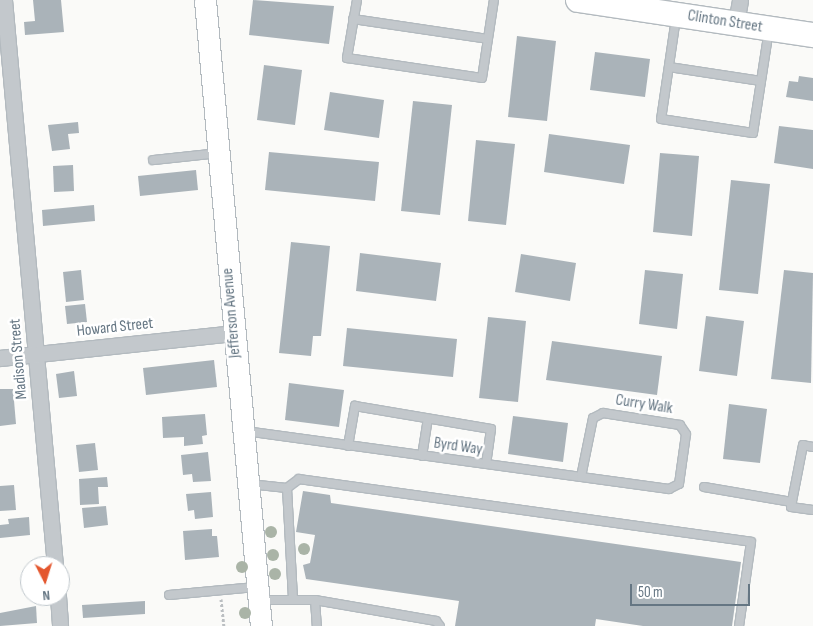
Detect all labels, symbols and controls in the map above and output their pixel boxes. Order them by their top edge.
street label: Clinton Street [686,7,764,37]
street label: Jefferson Avenue [219,267,245,359]
street label: Howard Street [76,314,154,342]
street label: Madison Street [6,318,32,400]
street label: Curry Walk [614,391,674,419]
street label: Byrd Way [432,434,484,460]
north arrow [20,556,70,606]
scale bar [633,574,753,606]
text: 50 m [638,583,663,602]
text: N [42,587,51,604]

